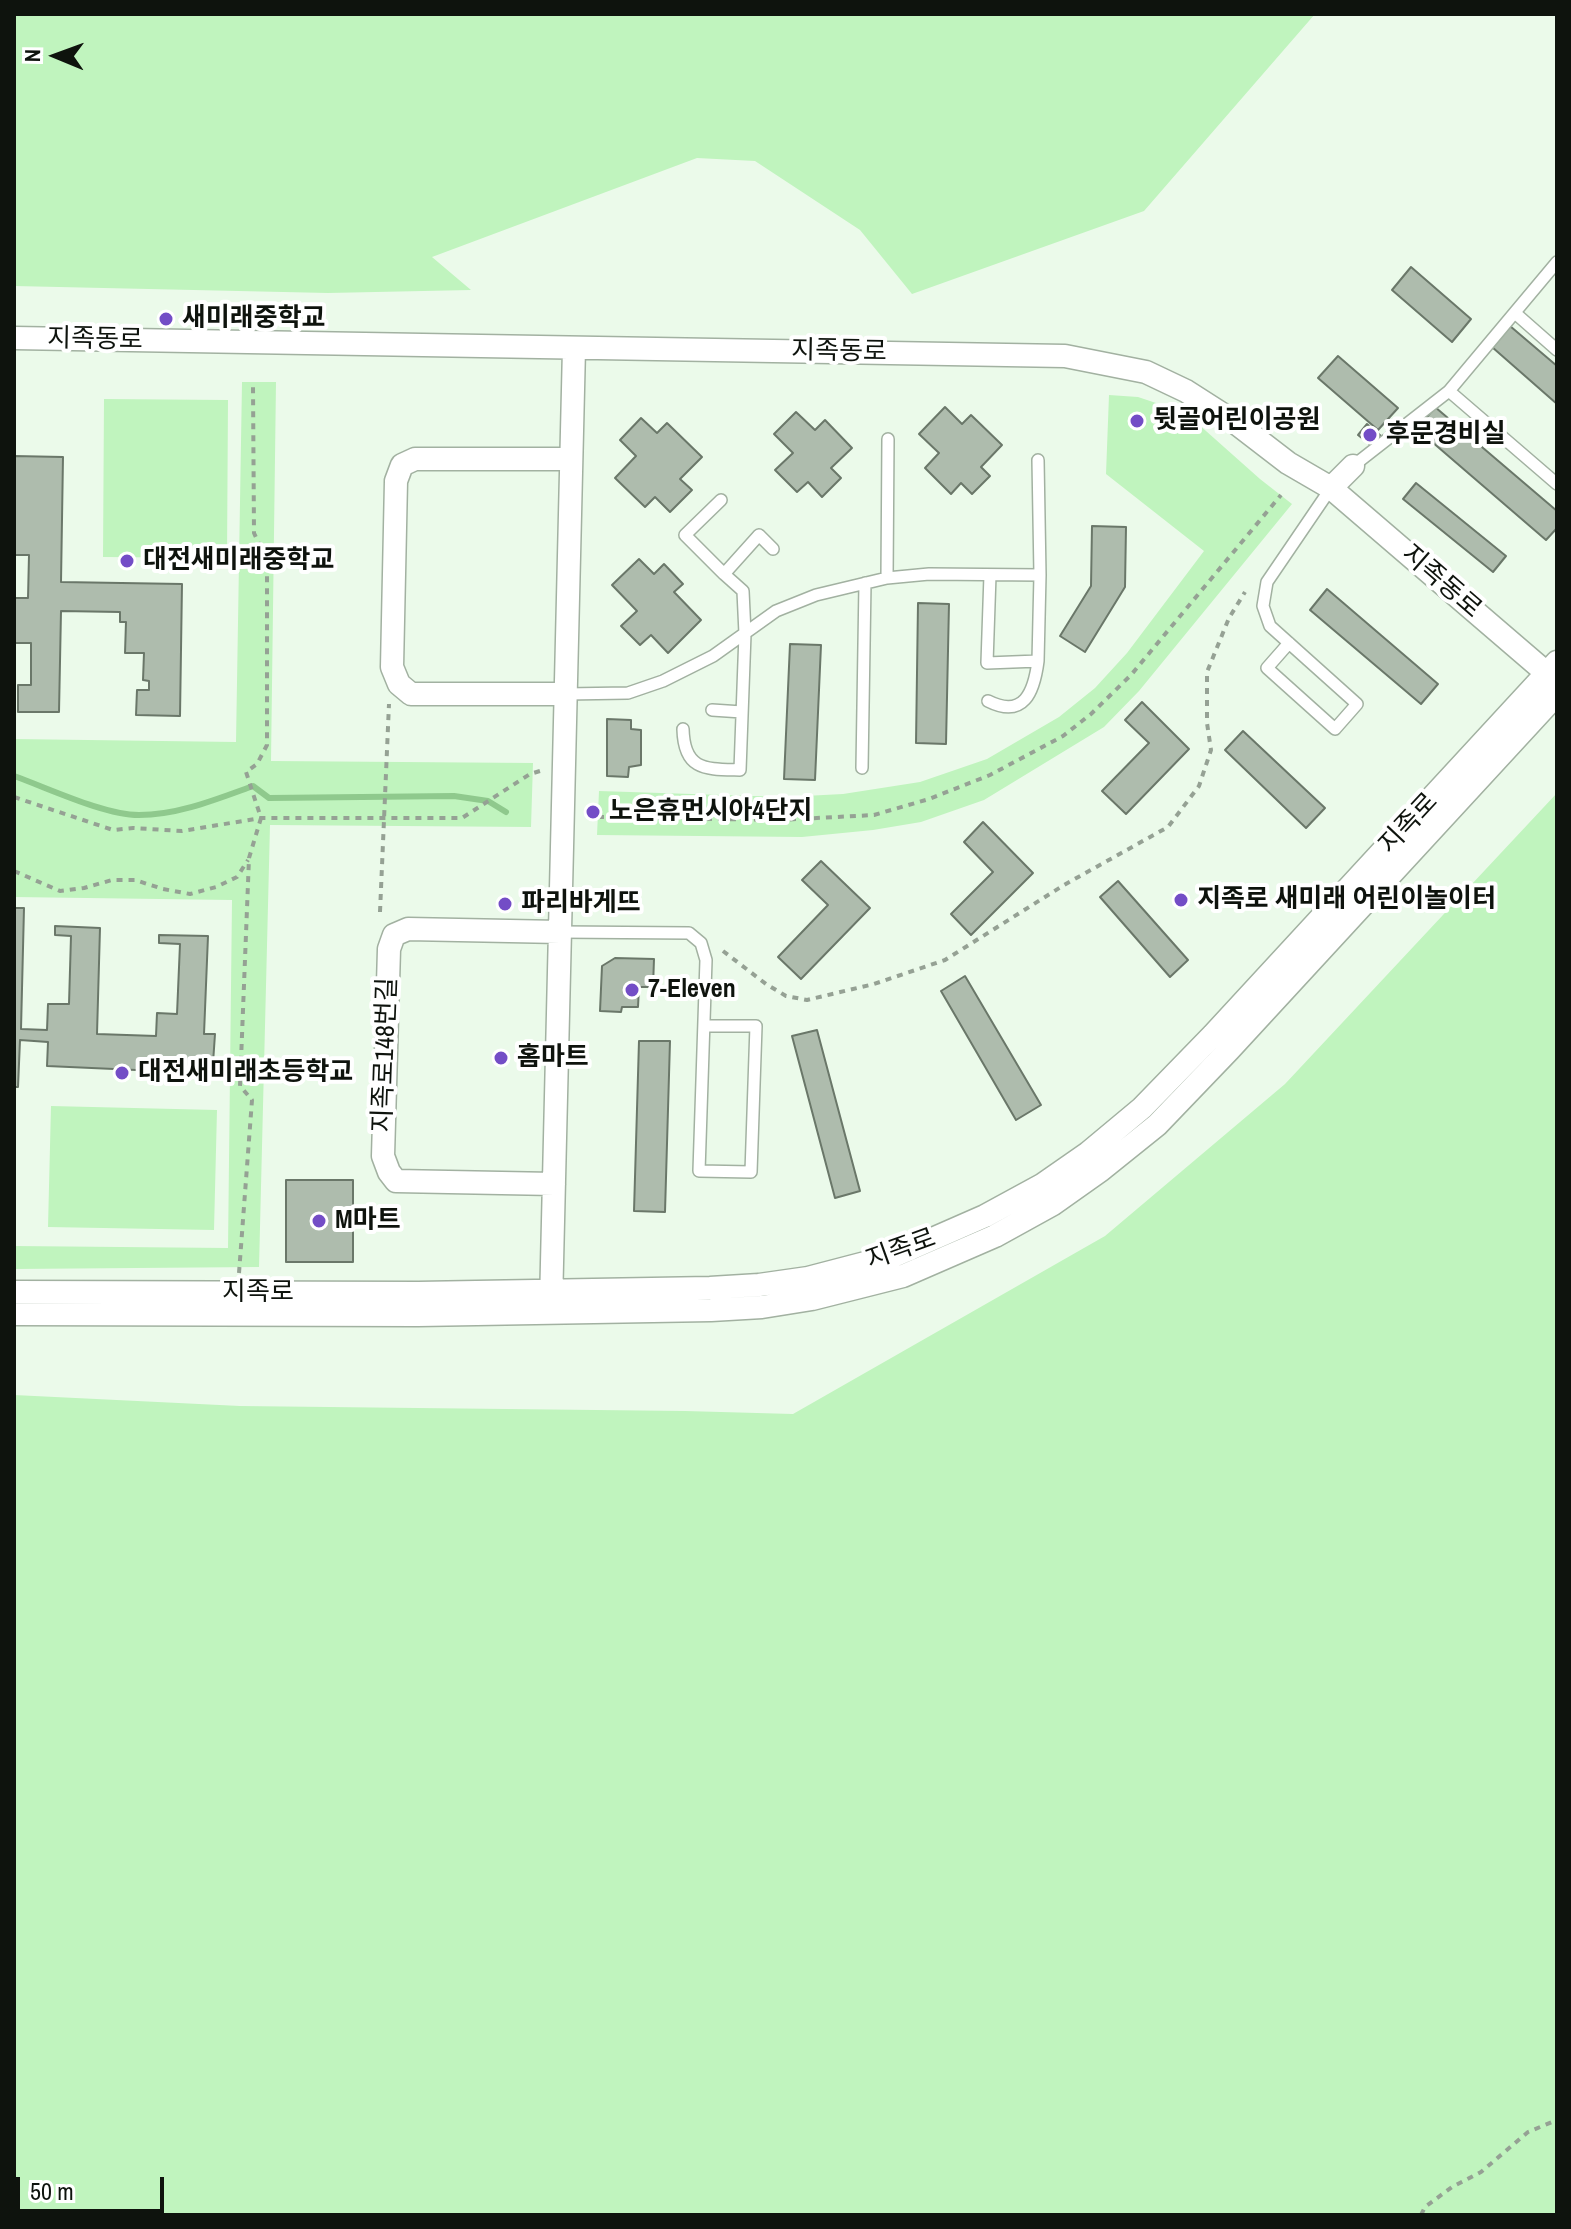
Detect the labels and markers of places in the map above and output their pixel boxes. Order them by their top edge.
place label: 새미래중학교 [182,303,326,335]
marker: 새미래중학교 [157,310,175,328]
place label: 뒷골어린이공원 [1153,405,1320,437]
marker: 뒷골어린이공원 [1128,412,1146,430]
place label: 후문경비실 [1386,419,1506,451]
marker: 후문경비실 [1361,426,1379,444]
place label: 대전새미래중학교 [143,545,334,577]
marker: 대전새미래중학교 [118,552,136,570]
place label: 노은휴먼시아4단지 [609,796,812,828]
marker: 노은휴먼시아4단지 [584,803,602,821]
place label: 지족로 새미래 어린이놀이터 [1197,884,1496,916]
place label: 파리바게뜨 [521,888,641,920]
marker: 지족로 새미래 어린이놀이터 [1172,891,1190,909]
marker: 파리바게뜨 [496,895,514,913]
place label: 7-Eleven [648,974,736,1006]
marker: 7-Eleven [623,981,641,999]
place label: 홈마트 [517,1042,589,1074]
marker: 홈마트 [492,1049,510,1067]
place label: 대전새미래초등학교 [138,1057,353,1089]
marker: 대전새미래초등학교 [113,1064,131,1082]
place label: M마트 [335,1205,401,1237]
marker: M마트 [310,1212,328,1230]

